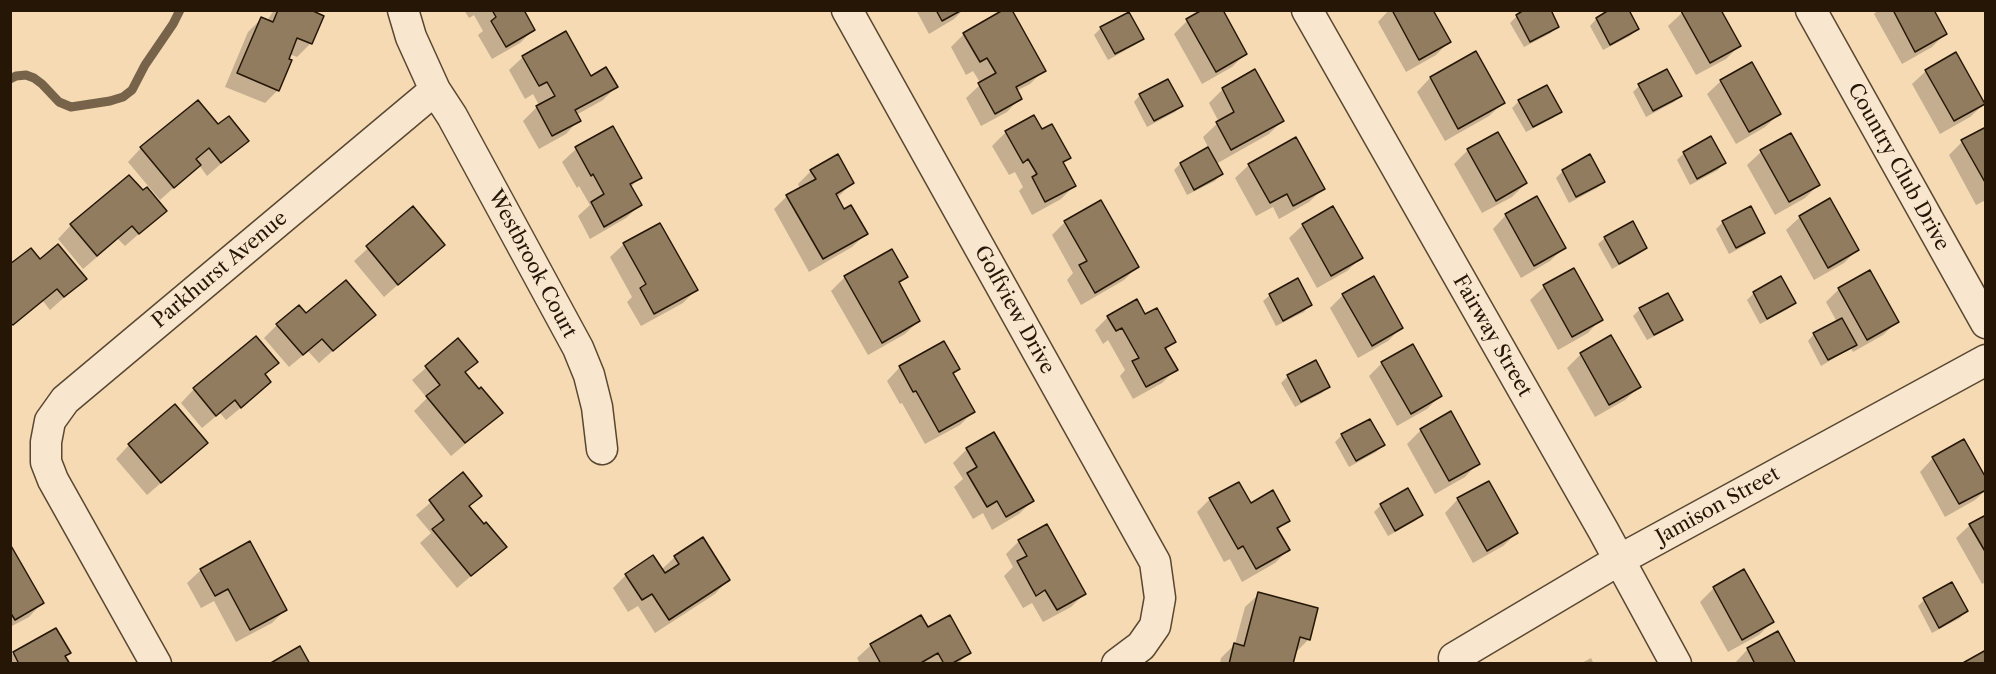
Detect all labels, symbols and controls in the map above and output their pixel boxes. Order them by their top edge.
street label: Country Club Drive [1842,79,1954,255]
street label: Westbrook Court [483,186,581,342]
street label: Parkhurst Avenue [148,207,292,333]
street label: Golfview Drive [969,242,1059,378]
street label: Fairway Street [1447,271,1537,401]
street label: Jamison Street [1652,462,1784,550]

